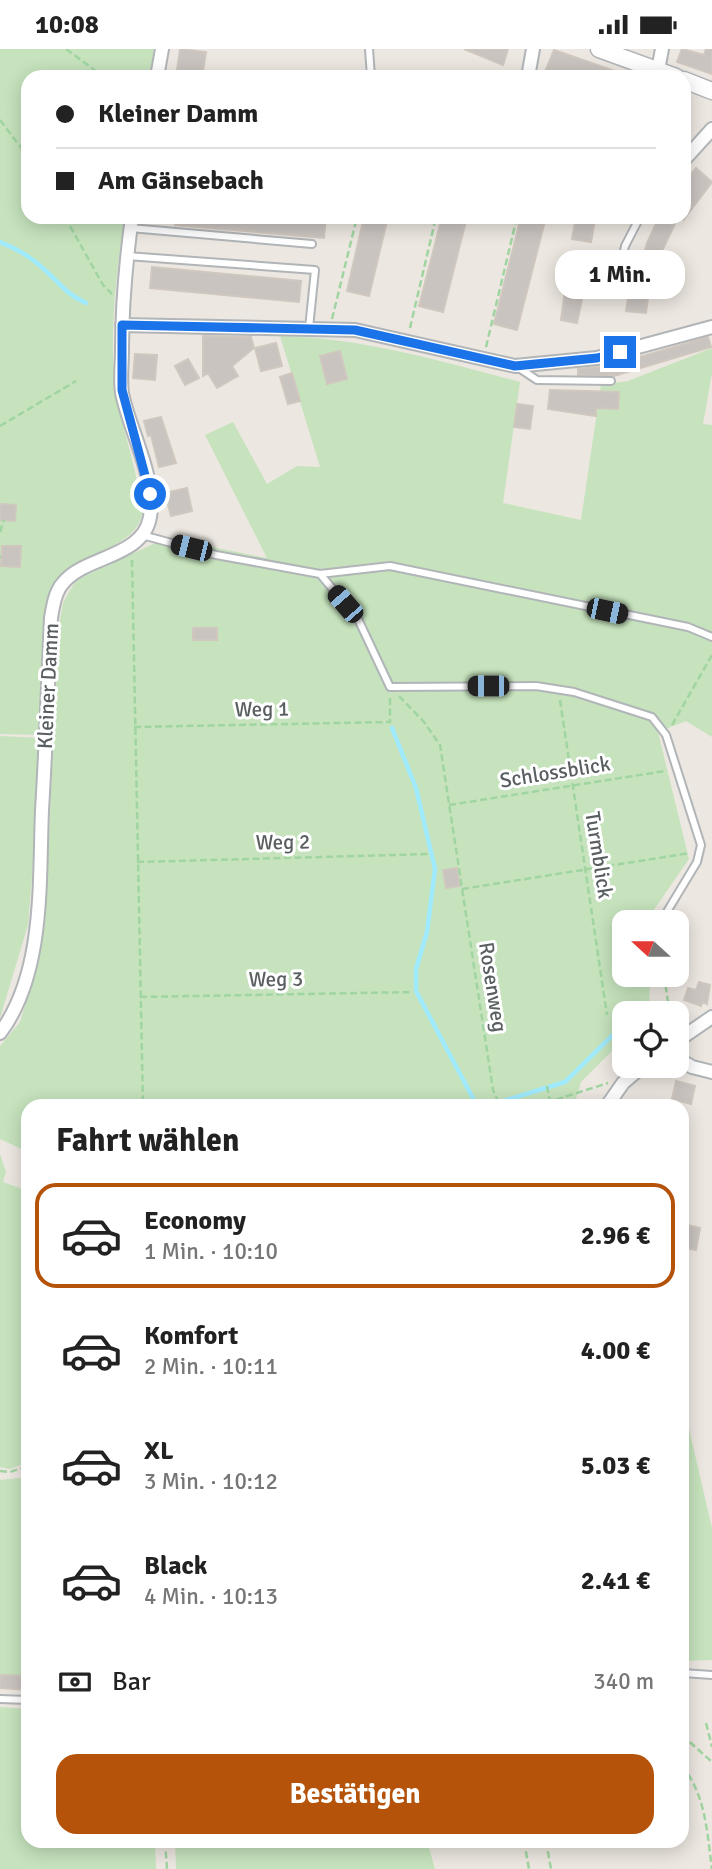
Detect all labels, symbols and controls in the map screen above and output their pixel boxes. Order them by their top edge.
text: 10:08 [35,9,99,41]
text: Kleiner Damm [98,98,258,130]
text: Am Gänsebach [98,165,264,197]
callout: 1 Min. [555,251,685,299]
text: 1 Min. [589,260,651,289]
route end [604,336,636,368]
route start [134,478,166,510]
car [169,533,214,563]
car [324,581,367,627]
car [585,596,630,626]
street label: Kleiner Damm [32,622,64,750]
car [468,676,510,697]
street label: Weg 1 [234,696,290,722]
street label: Schlossblick [498,750,613,794]
street label: Turmblick [579,810,619,901]
street label: Weg 2 [255,829,311,855]
north arrow [612,910,690,987]
map controls [612,910,689,1078]
street label: Rosenweg [473,940,513,1034]
street label: Weg 3 [248,966,304,992]
button: locate [612,1001,689,1078]
text: Fahrt wählen [56,1121,240,1160]
icon: car [60,1204,123,1267]
text: Economy [144,1205,246,1237]
text: 2.96 € [581,1220,650,1252]
text: 1 Min. · 10:10 [144,1237,278,1266]
icon: car [60,1319,123,1382]
text: Komfort [144,1320,238,1352]
text: 4.00 € [581,1335,650,1367]
text: 2 Min. · 10:11 [144,1352,278,1381]
icon: car [60,1434,123,1497]
text: XL [144,1435,174,1467]
text: 5.03 € [581,1450,650,1482]
text: 3 Min. · 10:12 [144,1467,278,1496]
icon: car [60,1549,123,1612]
text: Black [144,1550,207,1582]
text: 2.41 € [581,1565,650,1597]
text: 4 Min. · 10:13 [144,1582,278,1611]
icon: cash [56,1663,94,1701]
text: Bar [112,1666,150,1698]
text: 340 m [593,1667,654,1696]
button: Bestätigen [56,1754,654,1834]

